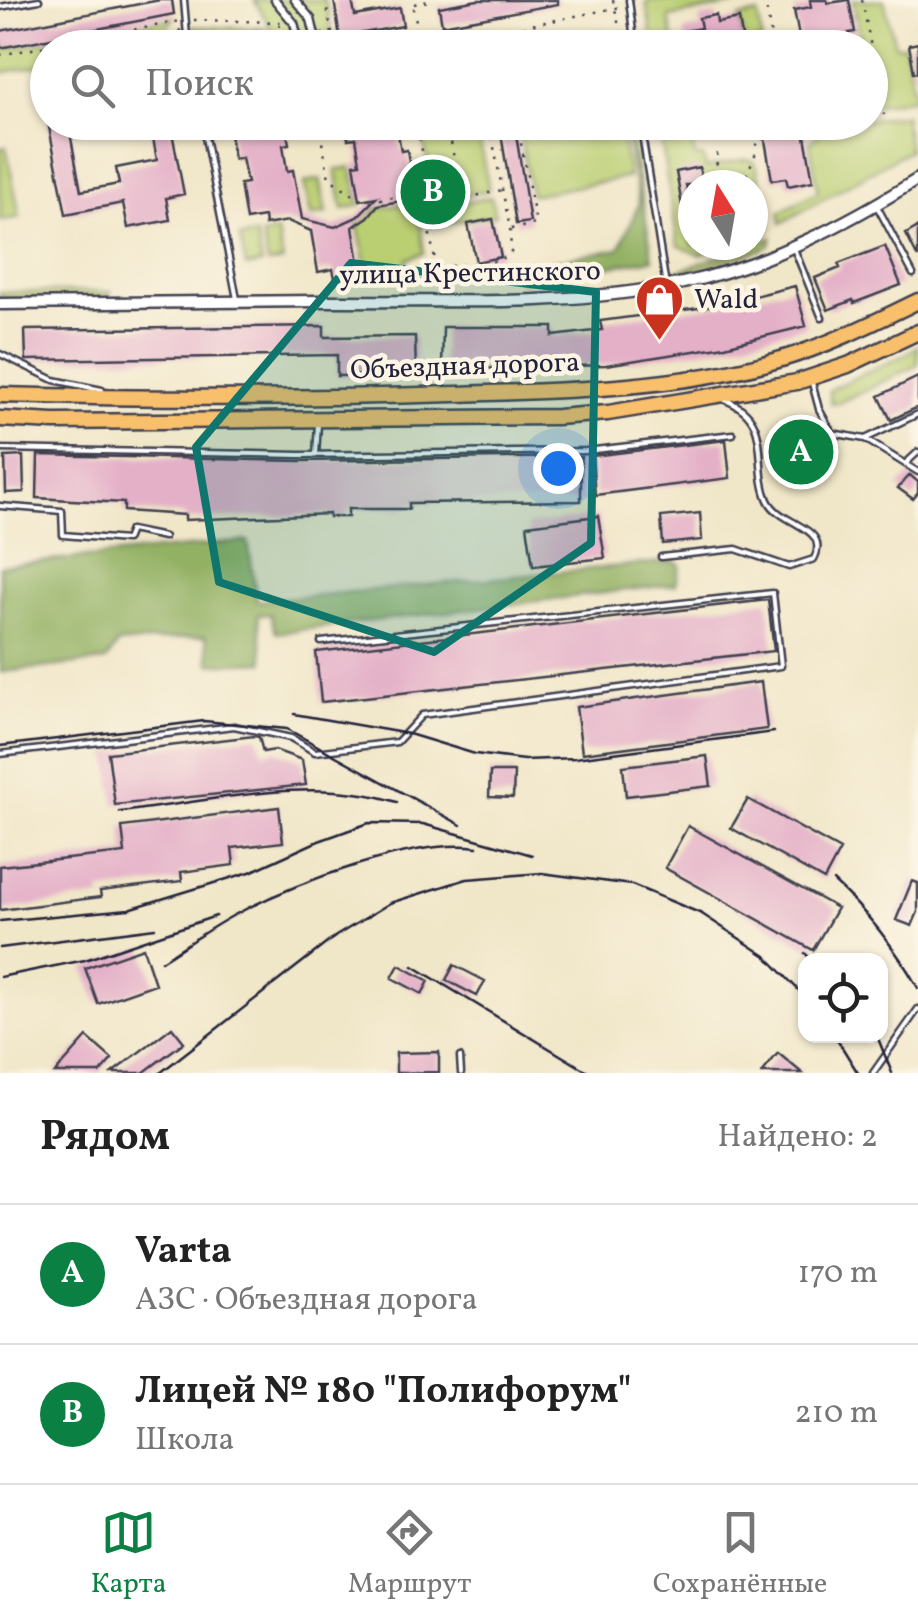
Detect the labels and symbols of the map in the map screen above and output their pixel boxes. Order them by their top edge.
pin: B [400,154,466,230]
north arrow [678,170,768,260]
street label: улица Крестинского [339,252,601,296]
shop icon: Wald [633,274,685,342]
place label: Wald [694,281,758,320]
street label: Объездная дорога [349,344,581,390]
pin: A [768,414,834,490]
your location [533,443,584,494]

